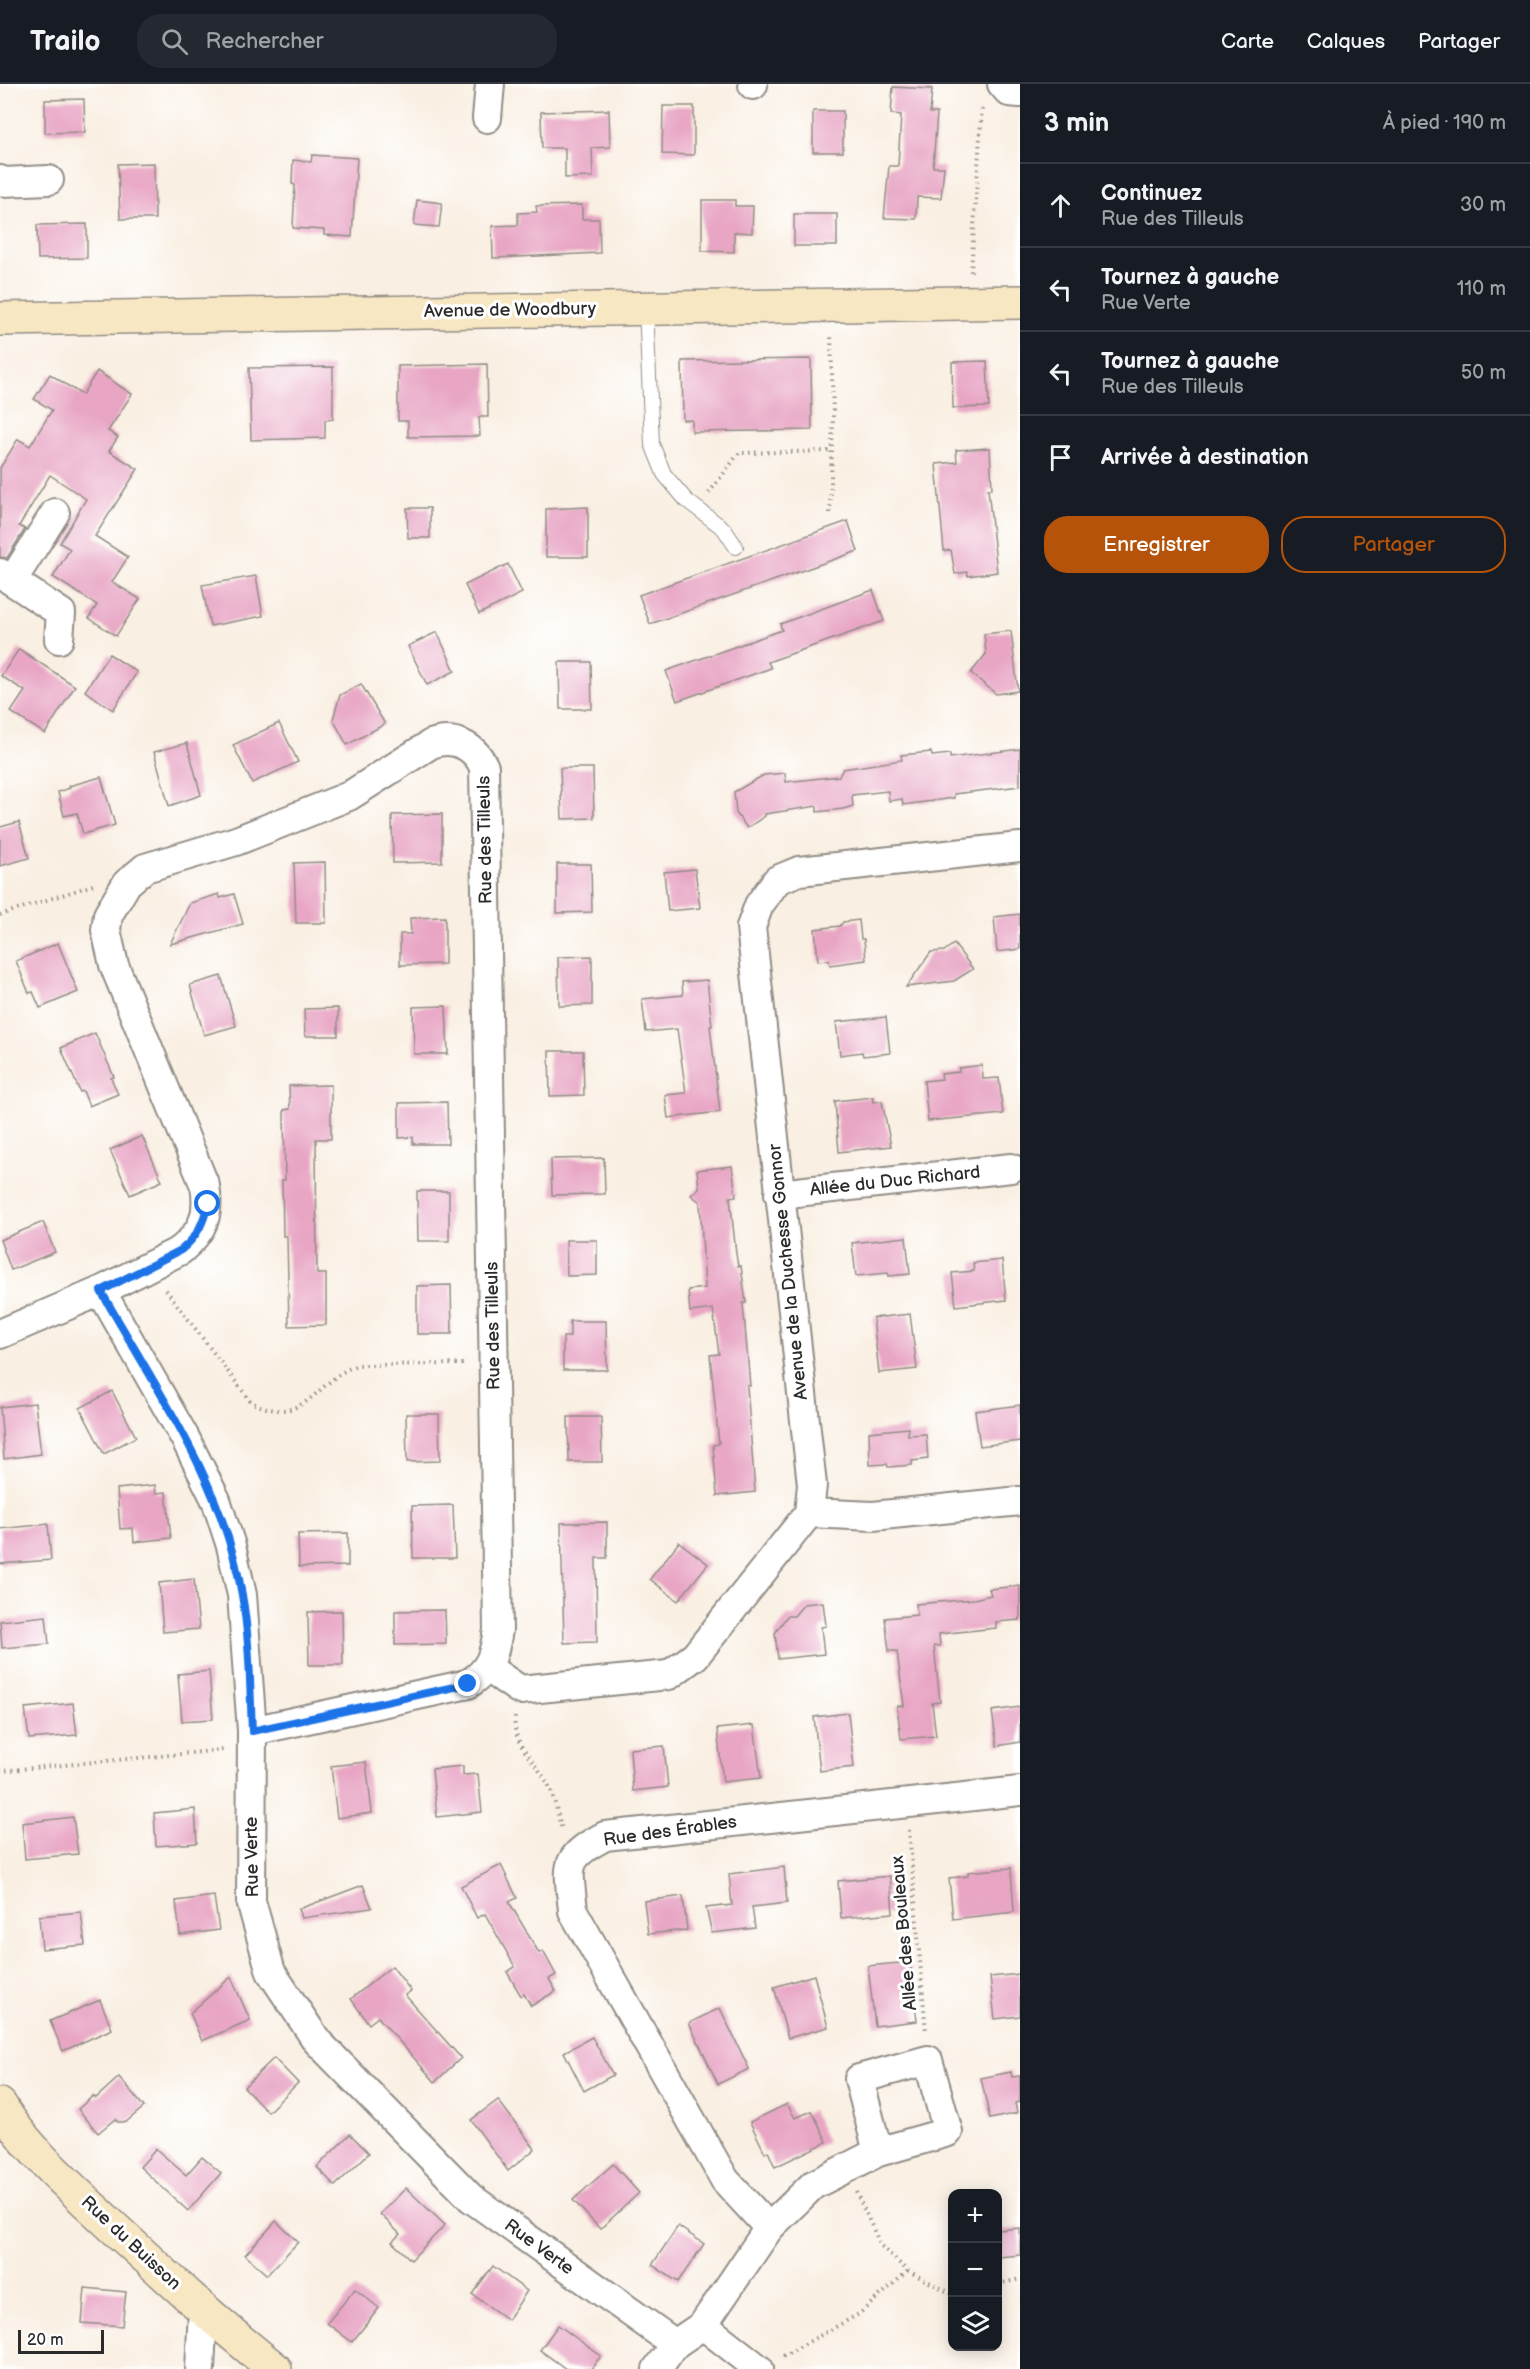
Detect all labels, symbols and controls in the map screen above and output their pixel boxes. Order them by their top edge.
search box [137,14,557,68]
text: Trailo [30,25,101,58]
icon: search [158,25,191,58]
text: Rechercher [206,28,323,55]
text: Carte [1221,29,1274,54]
text: Calques [1307,29,1385,54]
text: Partager [1418,29,1500,54]
text: 3 min [1044,108,1109,139]
text: À pied · 190 m [1383,111,1506,135]
text: Continuez [1101,180,1202,207]
icon: ahead [1044,189,1077,222]
text: 30 m [1460,193,1506,217]
text: Rue des Tilleuls [1101,207,1244,231]
text: Tournez à gauche [1101,264,1279,291]
icon: left [1044,273,1077,306]
text: 110 m [1457,277,1506,301]
text: Rue Verte [1101,291,1191,315]
street label: Avenue de Woodbury [424,298,597,322]
text: Tournez à gauche [1101,348,1279,375]
icon: left [1044,357,1077,390]
text: 50 m [1461,361,1506,385]
text: Rue des Tilleuls [1101,375,1244,399]
icon: arrive [1044,441,1077,474]
text: Arrivée à destination [1101,444,1309,471]
button: Enregistrer [1044,516,1269,573]
button: Partager [1281,516,1506,573]
street label: Rue des Tilleuls [473,776,497,904]
street label: Avenue de la Duchesse Gonnor [764,1142,812,1401]
street label: Allée du Duc Richard [809,1162,981,1200]
route start [194,1190,220,1216]
street label: Rue des Tilleuls [481,1262,505,1390]
route end [454,1670,480,1696]
street label: Rue des Érables [602,1809,738,1851]
street label: Rue Verte [241,1816,263,1897]
street label: Allée des Bouleaux [887,1854,921,2011]
map controls [948,2189,1002,2351]
button: + [948,2189,1002,2243]
street label: Rue du Buisson [77,2192,185,2294]
street label: Rue Verte [500,2215,578,2279]
button: − [948,2243,1002,2297]
button: layers [948,2297,1002,2351]
scale bar [18,2327,104,2354]
text: 20 m [27,2331,63,2350]

